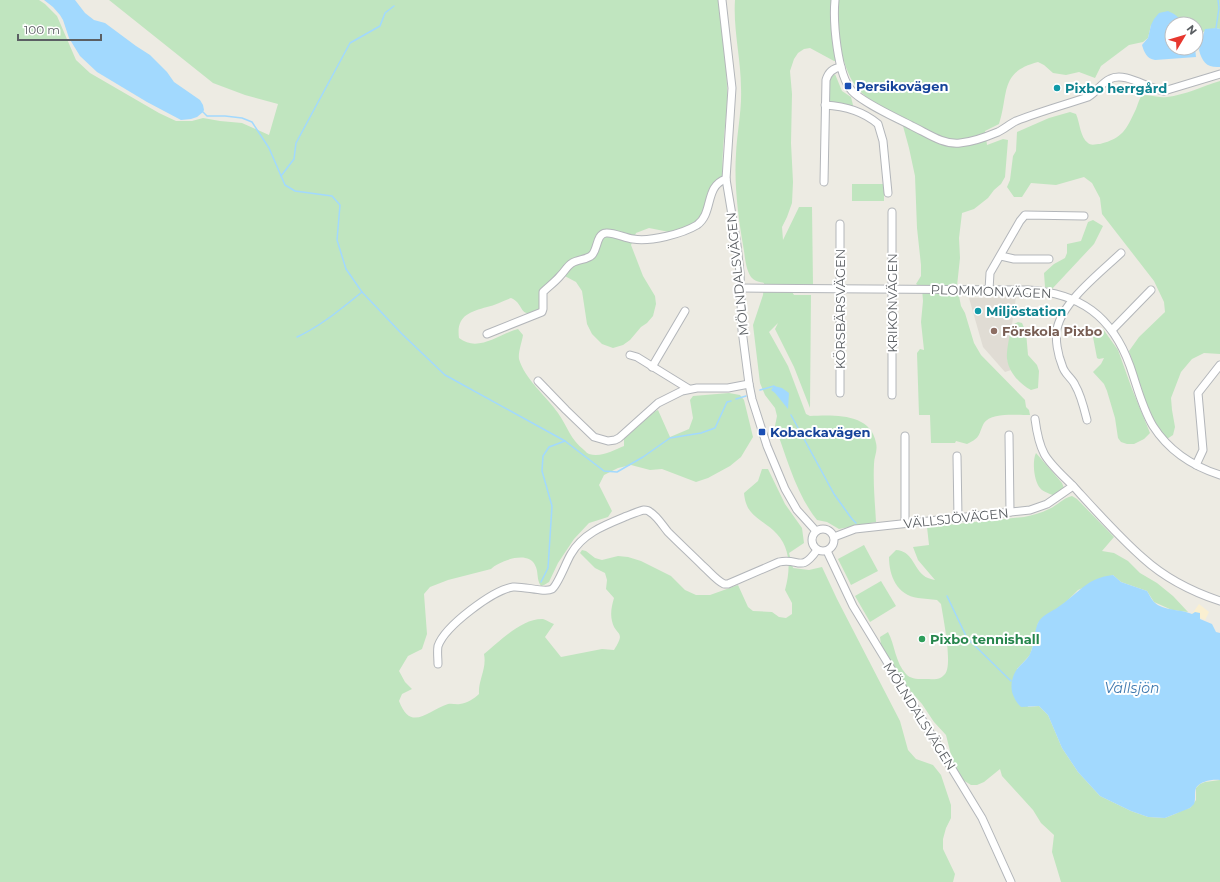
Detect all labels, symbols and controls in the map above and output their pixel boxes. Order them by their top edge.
scale bar [18,16,101,42]
north arrow [1164,16,1204,56]
text: 100 m [24,22,60,37]
text: N [1184,22,1200,38]
place label: Persikovägen [856,78,948,94]
place label: Pixbo herrgård [1065,80,1167,96]
marker: Persikovägen [843,81,853,91]
marker: Pixbo herrgård [1052,83,1062,93]
street label: MÖLNDALSVÄGEN [723,211,751,337]
street label: KÖRSBÄRSVÄGEN [832,249,848,369]
street label: KRIKONVÄGEN [884,253,900,353]
street label: PLOMMONVÄGEN [930,281,1052,301]
place label: Miljöstation [986,303,1066,319]
marker: Miljöstation [973,306,983,316]
place label: Förskola Pixbo [1002,323,1103,339]
marker: Förskola Pixbo [989,326,999,336]
place label: Kobackavägen [770,424,871,440]
marker: Kobackavägen [757,427,767,437]
street label: VÄLLSJÖVÄGEN [903,505,1009,531]
place label: Pixbo tennishall [930,631,1040,647]
marker: Pixbo tennishall [917,634,927,644]
street label: MÖLNDALSVÄGEN [880,659,960,773]
water label: Vällsjön [1105,679,1159,697]

